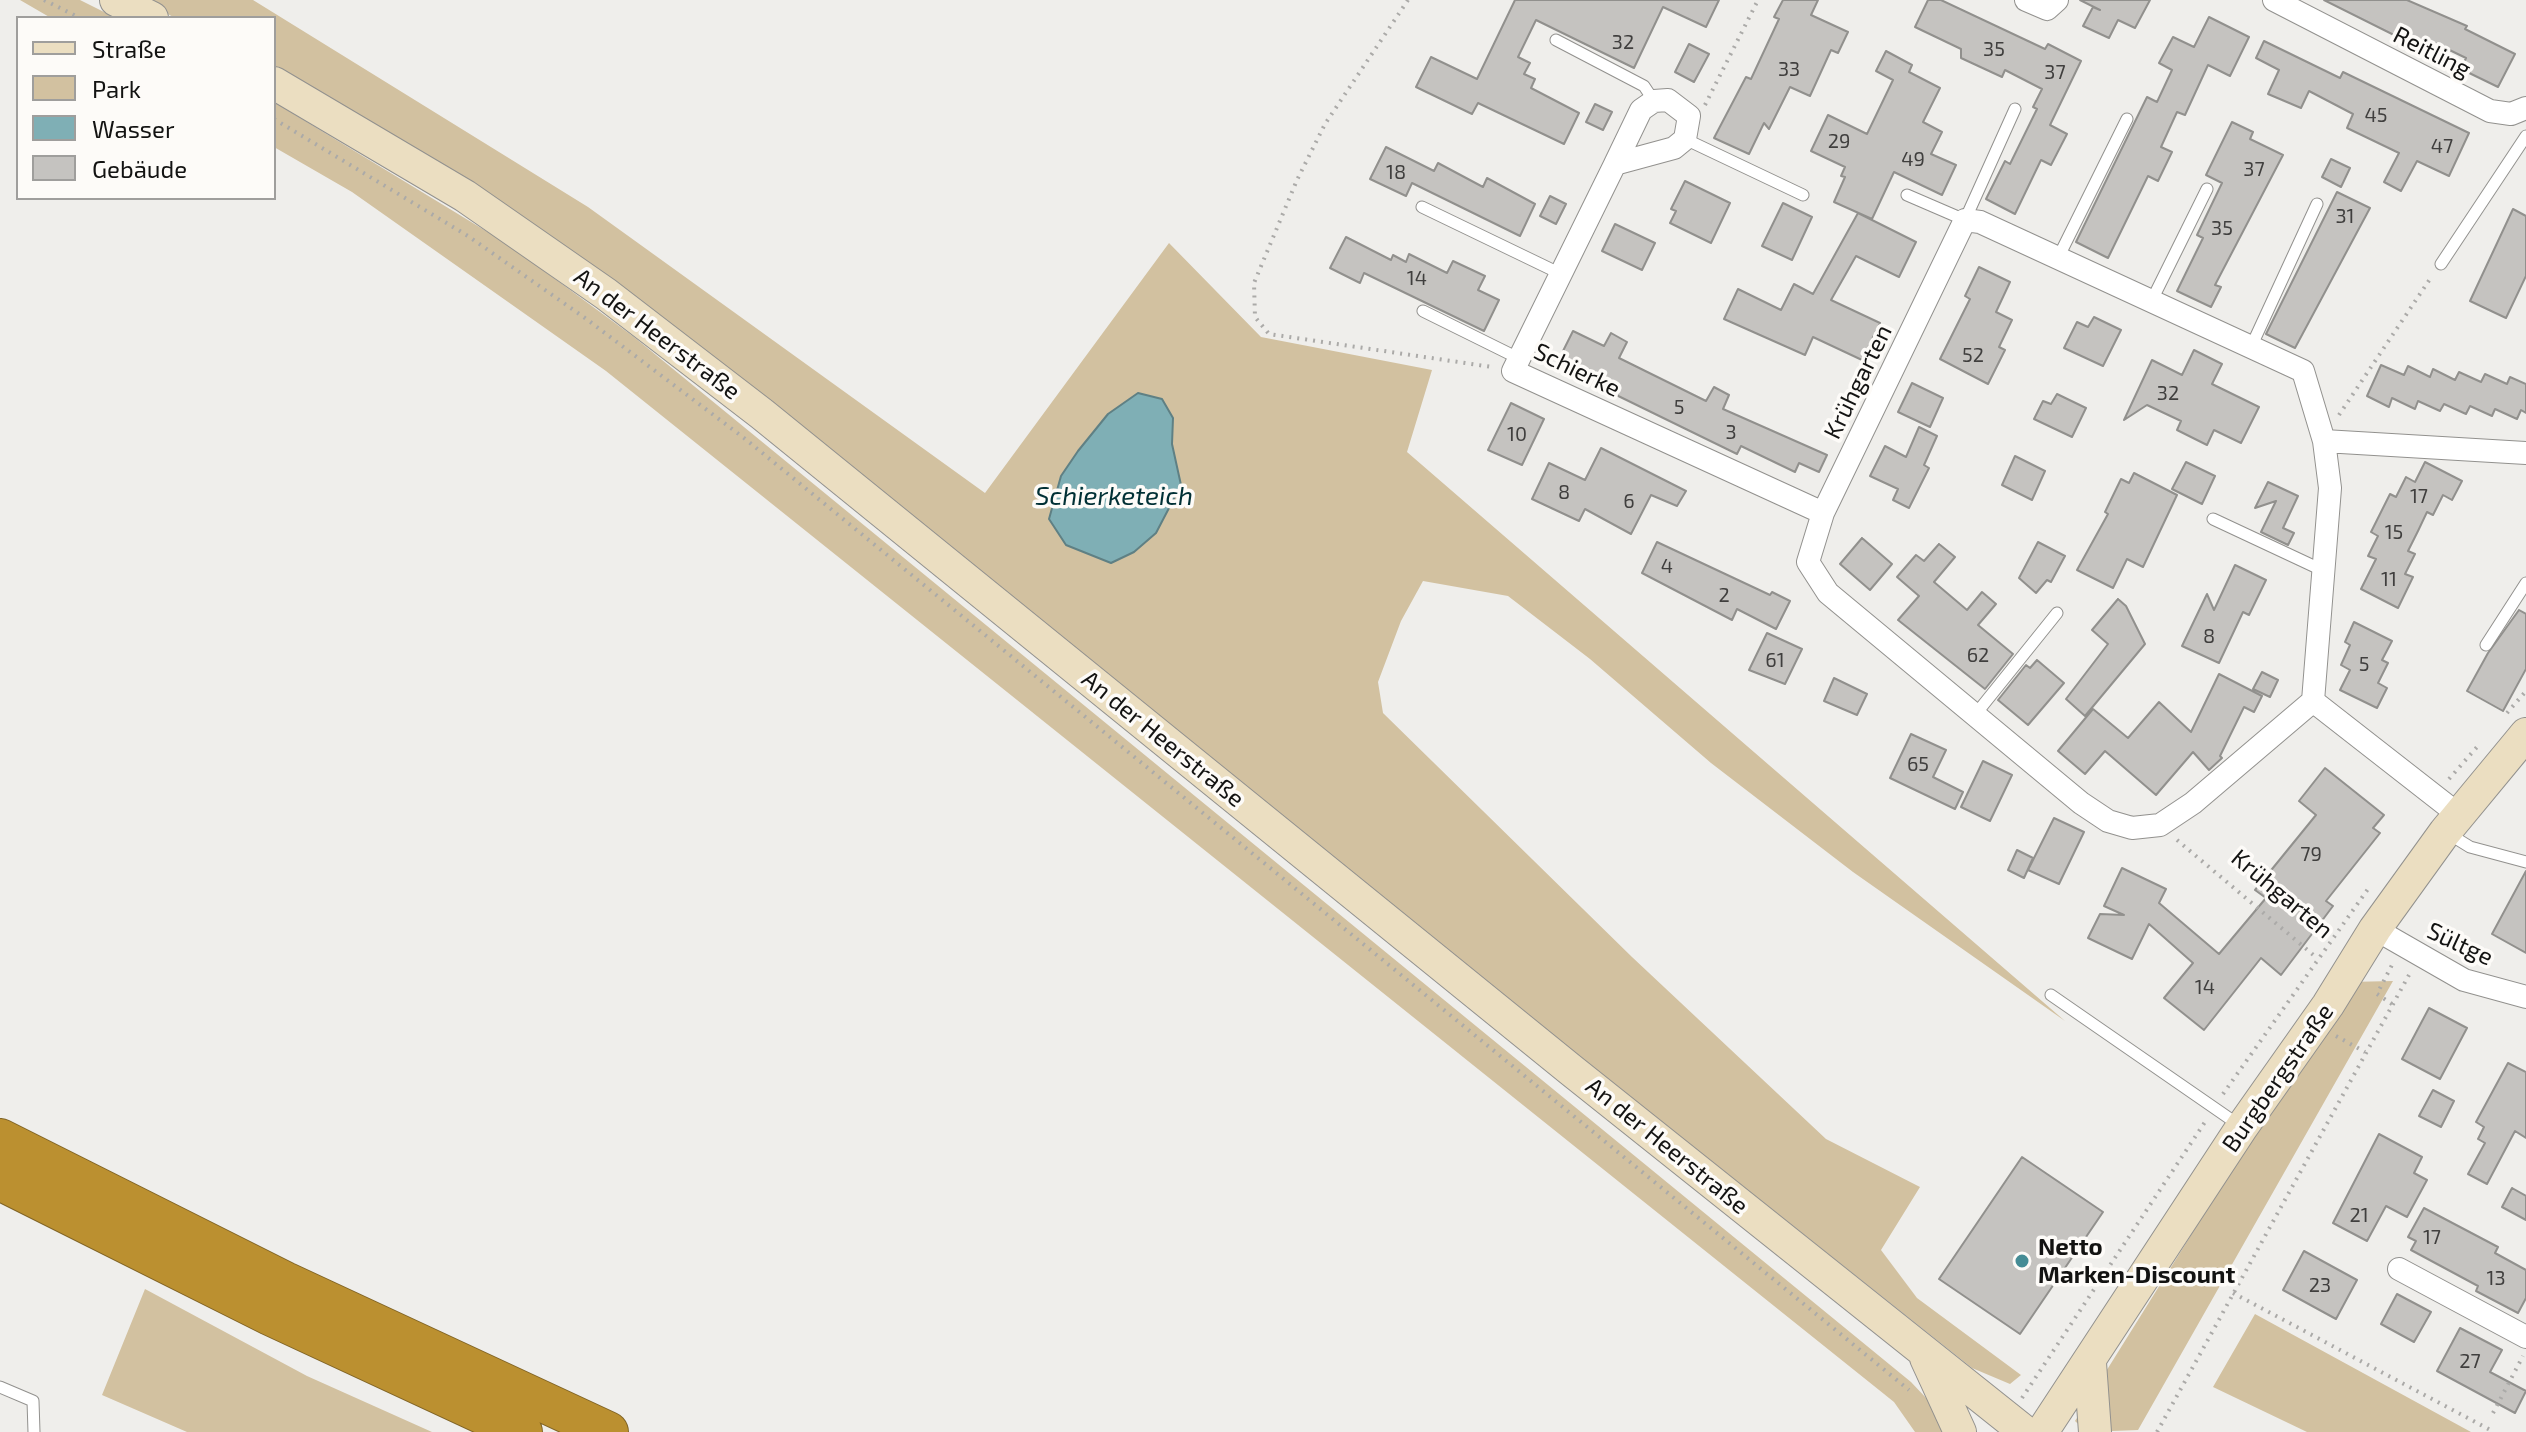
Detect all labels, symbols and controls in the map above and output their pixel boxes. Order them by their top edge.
legend [16,16,276,200]
street label: Reitling [2388,20,2476,84]
house number: 32 [1612,30,1634,54]
text: Straße [92,34,166,63]
house number: 35 [1983,37,2005,61]
house number: 33 [1778,57,1800,81]
house number: 37 [2044,60,2066,84]
text: Park [92,74,141,103]
house number: 45 [2364,103,2388,127]
text: Wasser [92,114,175,143]
house number: 29 [1828,129,1850,153]
house number: 47 [2431,134,2453,158]
house number: 49 [1901,147,1925,171]
text: Gebäude [92,154,187,183]
house number: 37 [2243,157,2265,181]
house number: 18 [1386,160,1406,184]
house number: 31 [2335,204,2355,228]
house number: 35 [2211,216,2233,240]
street label: An der Heerstraße [568,262,746,406]
house number: 14 [1407,266,1427,290]
street label: Krühgarten [1818,320,1898,444]
street label: Schierke [1529,337,1625,403]
house number: 52 [1962,343,1984,367]
house number: 32 [2157,381,2179,405]
house number: 5 [1674,395,1684,419]
house number: 3 [1725,420,1737,444]
house number: 10 [1507,422,1527,446]
water label: Schierketeich [1035,480,1193,512]
house number: 8 [1558,480,1570,504]
house number: 17 [2410,484,2428,508]
house number: 6 [1623,489,1635,513]
house number: 15 [2385,520,2403,544]
house number: 4 [1661,554,1673,578]
house number: 11 [2381,567,2397,591]
house number: 2 [1718,583,1730,607]
house number: 8 [2203,624,2215,648]
house number: 62 [1967,643,1989,667]
house number: 61 [1765,648,1785,672]
house number: 5 [2359,652,2369,676]
street label: An der Heerstraße [1076,665,1250,813]
house number: 65 [1907,752,1929,776]
house number: 79 [2300,842,2322,866]
street label: Krühgarten [2225,843,2339,945]
street label: Sültge [2422,916,2498,972]
house number: 14 [2195,975,2215,999]
street label: Burgbergstraße [2216,998,2340,1158]
street label: An der Heerstraße [1580,1072,1754,1220]
house number: 21 [2349,1203,2369,1227]
house number: 17 [2423,1225,2441,1249]
place label: Netto Marken-Discount [2038,1233,2235,1289]
marker: Netto Marken-Discount [2013,1252,2031,1270]
house number: 13 [2486,1266,2506,1290]
house number: 23 [2309,1273,2331,1297]
house number: 27 [2459,1349,2481,1373]

